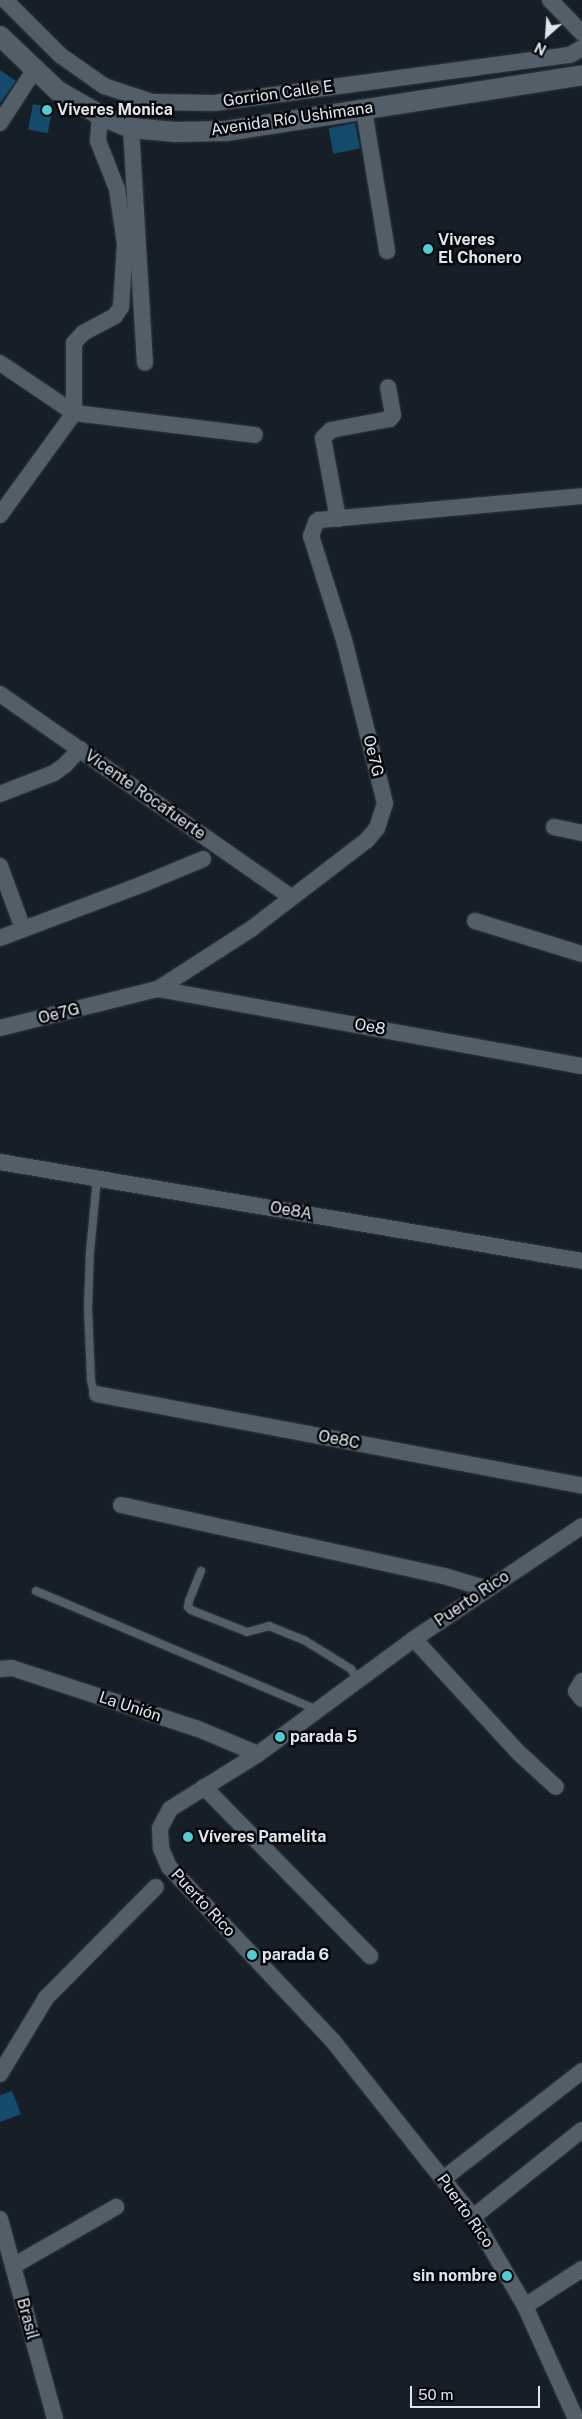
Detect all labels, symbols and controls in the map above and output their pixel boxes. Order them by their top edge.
north arrow [522,10,572,60]
text: N [532,39,549,58]
street label: Gorrion Calle E [222,77,334,111]
street label: Avenida Río Ushimana [210,98,374,140]
place label: Viveres Monica [57,100,173,120]
marker: Viveres Monica [41,104,53,116]
place label: Viveres El Chonero [438,230,522,268]
marker: Viveres El Chonero [422,243,434,255]
street label: Oe7G [359,733,387,779]
street label: Vicente Rocafuerte [81,746,209,844]
street label: Oe7G [36,1000,82,1028]
street label: Oe8 [353,1015,387,1039]
street label: Oe8A [268,1198,314,1224]
street label: Oe8C [317,1427,361,1453]
street label: Puerto Rico [431,1567,513,1631]
street label: La Unión [96,1688,164,1726]
place label: parada 5 [290,1727,357,1747]
marker: parada 5 [274,1731,286,1743]
place label: Víveres Pamelita [198,1827,326,1847]
marker: Víveres Pamelita [182,1831,194,1843]
street label: Puerto Rico [167,1865,239,1941]
place label: parada 6 [262,1945,329,1965]
marker: parada 6 [246,1949,258,1961]
street label: Puerto Rico [433,2170,497,2252]
place label: sin nombre [413,2266,497,2286]
marker: sin nombre [501,2270,513,2282]
street label: Brasil [12,2296,42,2342]
scale bar [412,2376,542,2408]
text: 50 m [418,2386,453,2403]

